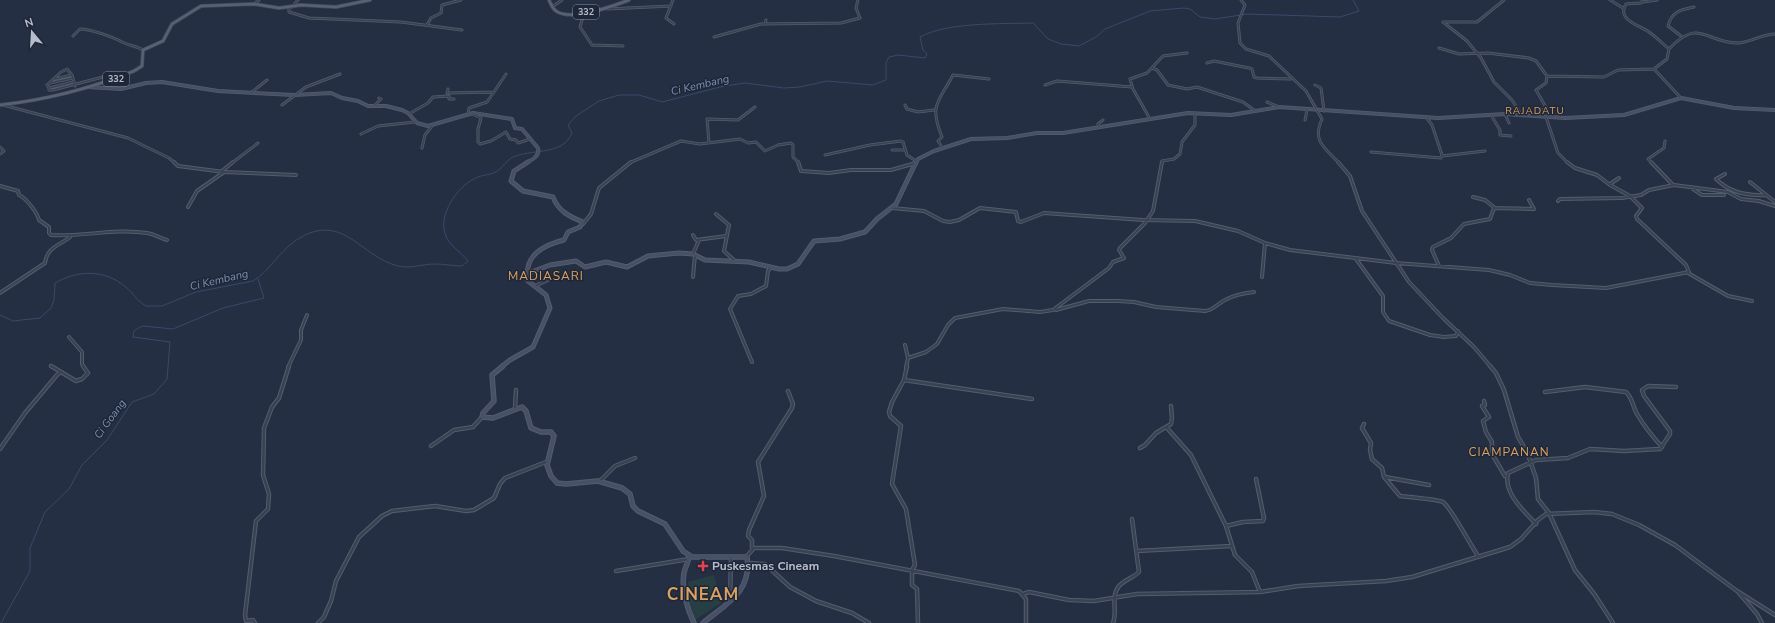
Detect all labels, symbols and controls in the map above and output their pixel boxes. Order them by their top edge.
road number: 332 [573,5,599,19]
north arrow [12,12,52,52]
text: N [23,15,35,31]
water label: Ci Kembang [669,71,731,99]
road number: 332 [103,72,129,86]
district label: RAJADATU [1505,104,1565,118]
water label: Ci Kembang [188,266,250,294]
district label: MADIASARI [508,268,584,284]
water label: Ci Goang [91,396,130,442]
district label: CIAMPANAN [1468,444,1550,460]
place label: Puskesmas Cineam [712,558,819,574]
marker: Puskesmas Cineam [697,560,709,572]
district label: CINEAM [667,583,739,606]

